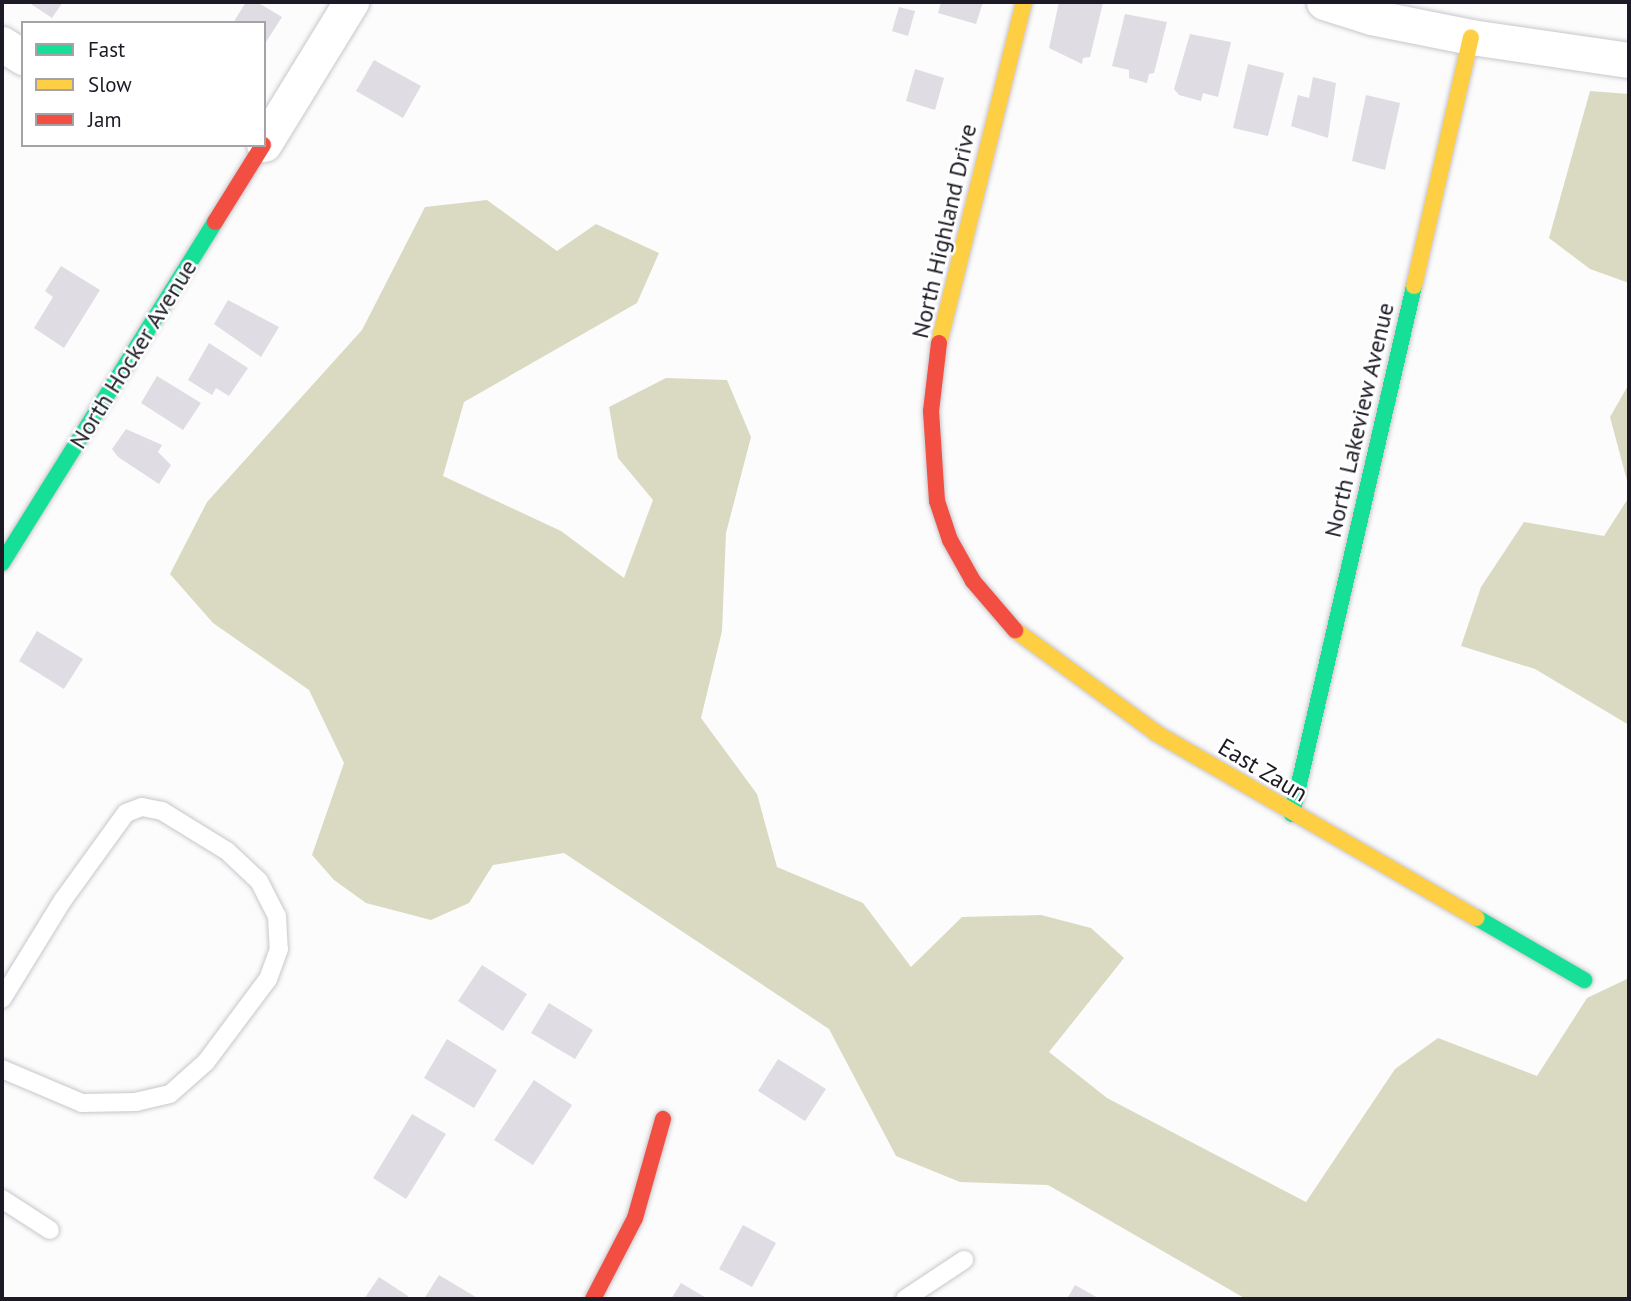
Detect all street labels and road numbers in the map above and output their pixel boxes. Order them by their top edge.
street label: North Highland Drive [905,121,983,341]
street label: North Hocker Avenue [63,254,203,454]
street label: North Lakeview Avenue [1318,299,1400,541]
street label: East Zaun [1213,732,1313,808]

